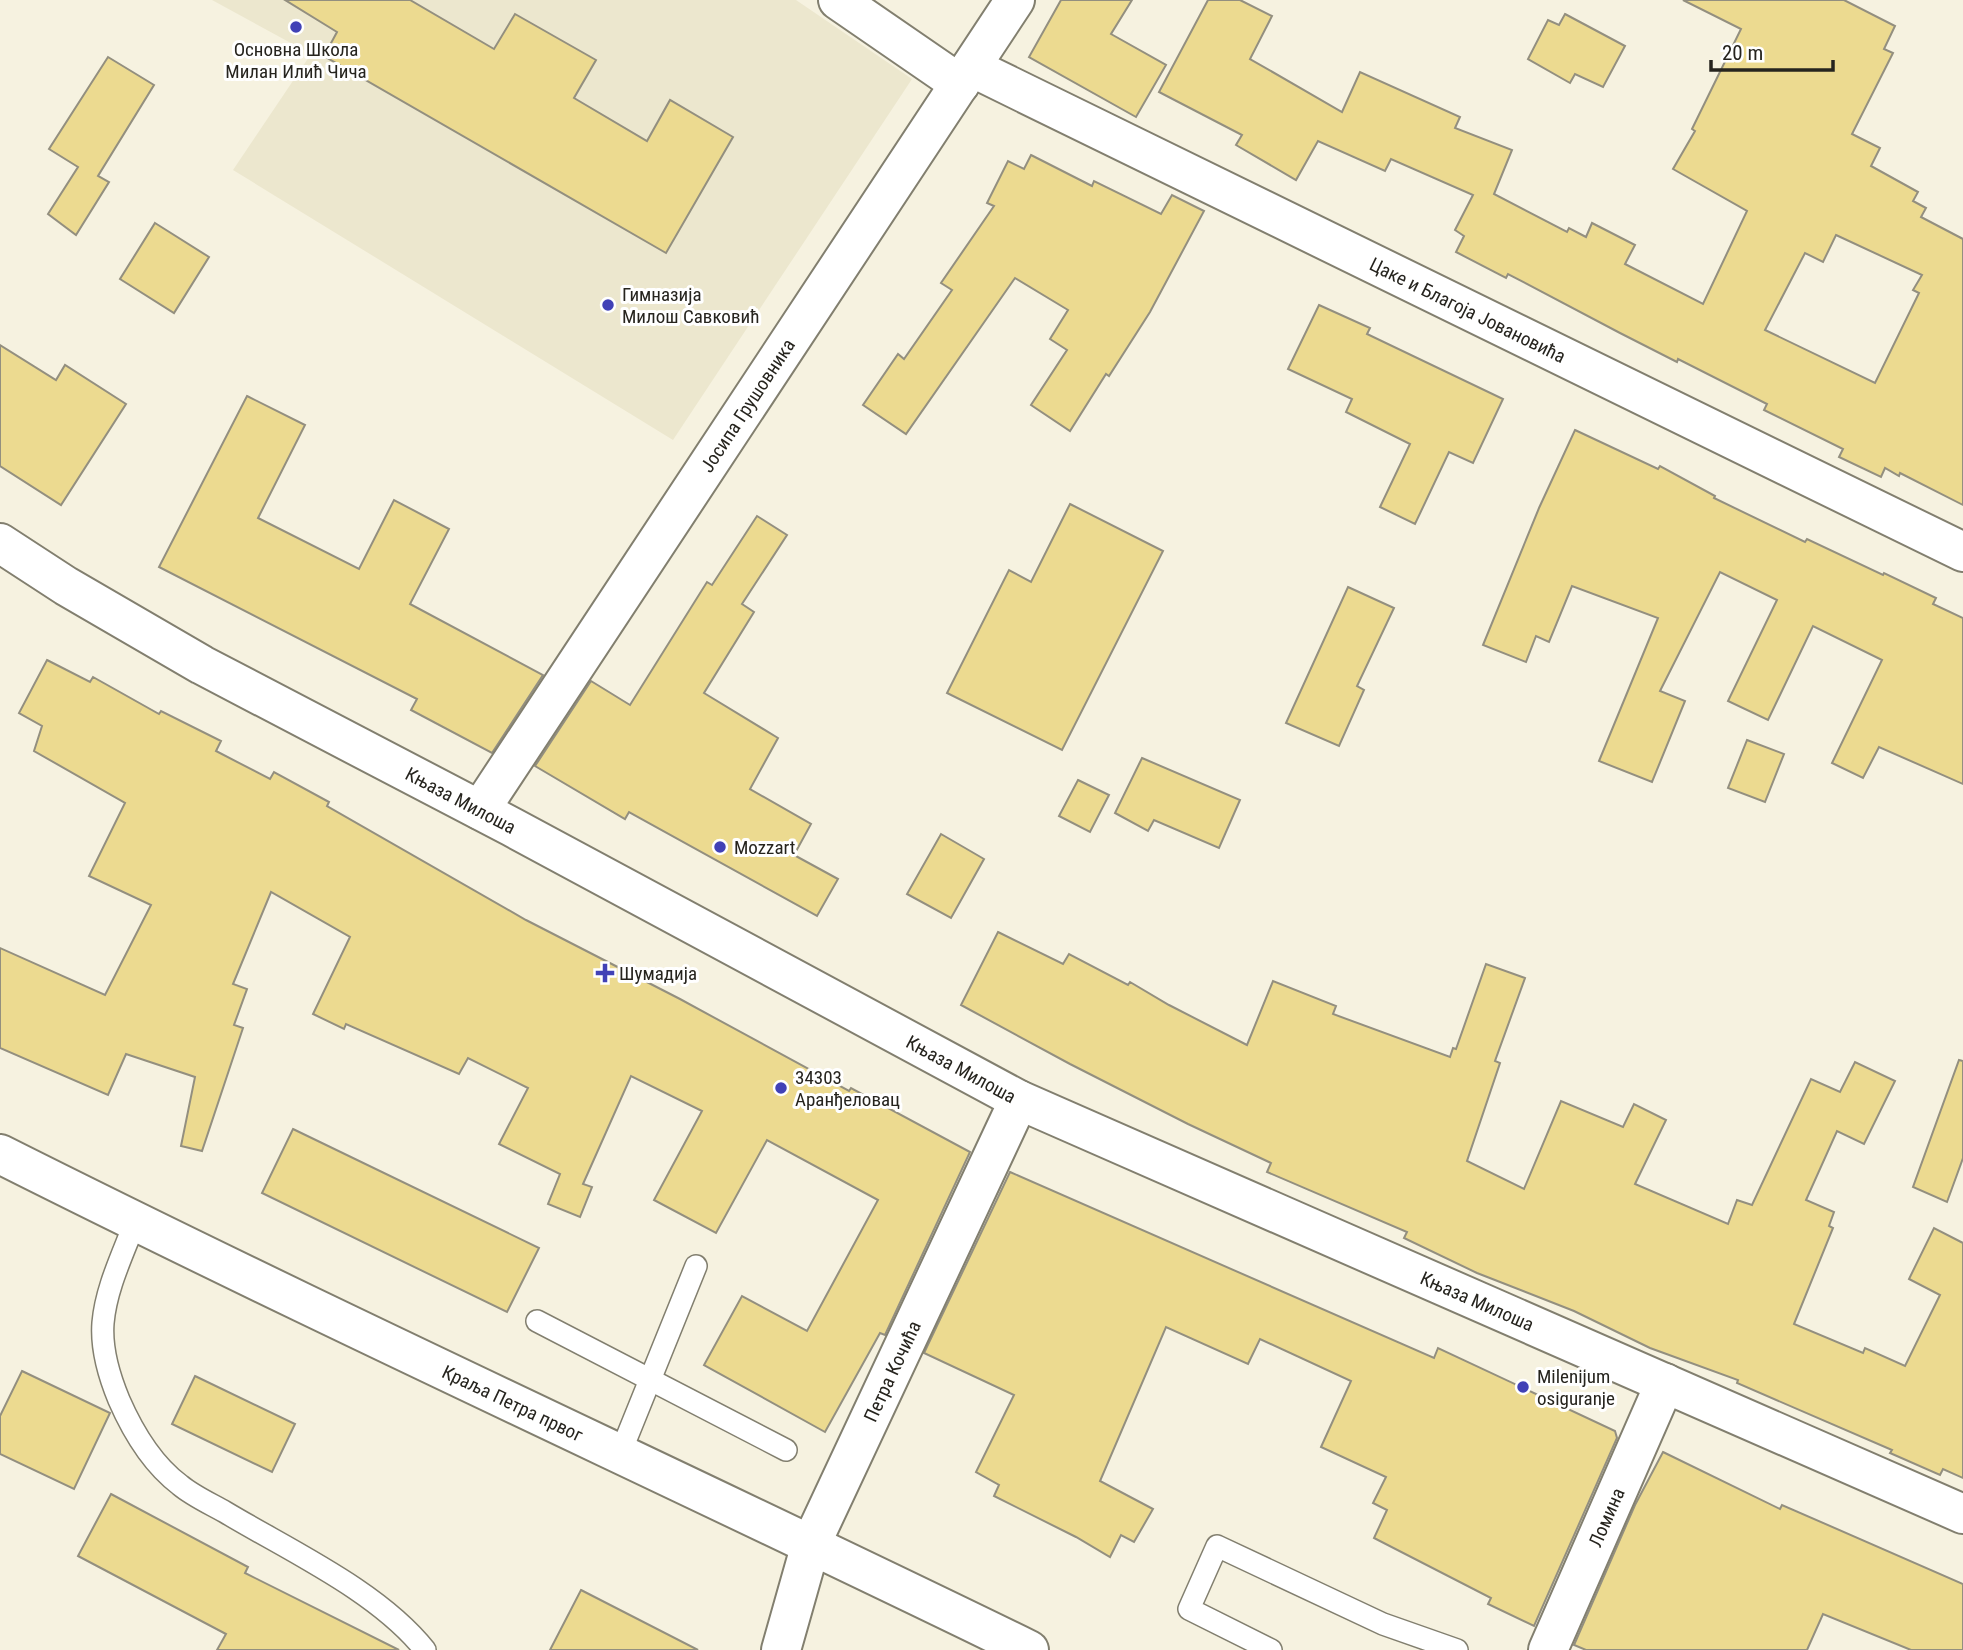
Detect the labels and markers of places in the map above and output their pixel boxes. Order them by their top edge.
marker: Основна Школа Милан Илић Чича [288,19,304,35]
place label: Основна Школа Милан Илић Чича [225,38,367,83]
place label: Гимназија Милош Савковић [622,283,760,328]
marker: Гимназија Милош Савковић [600,297,616,313]
place label: Mozzart [734,836,795,859]
marker: Mozzart [712,839,728,855]
place label: Шумадија [619,962,697,985]
marker: Шумадија [597,965,613,981]
place label: 34303 Аранђеловац [795,1066,900,1111]
marker: 34303 Аранђеловац [773,1080,789,1096]
place label: Milenijum osiguranje [1537,1365,1615,1410]
marker: Milenijum osiguranje [1515,1379,1531,1395]

